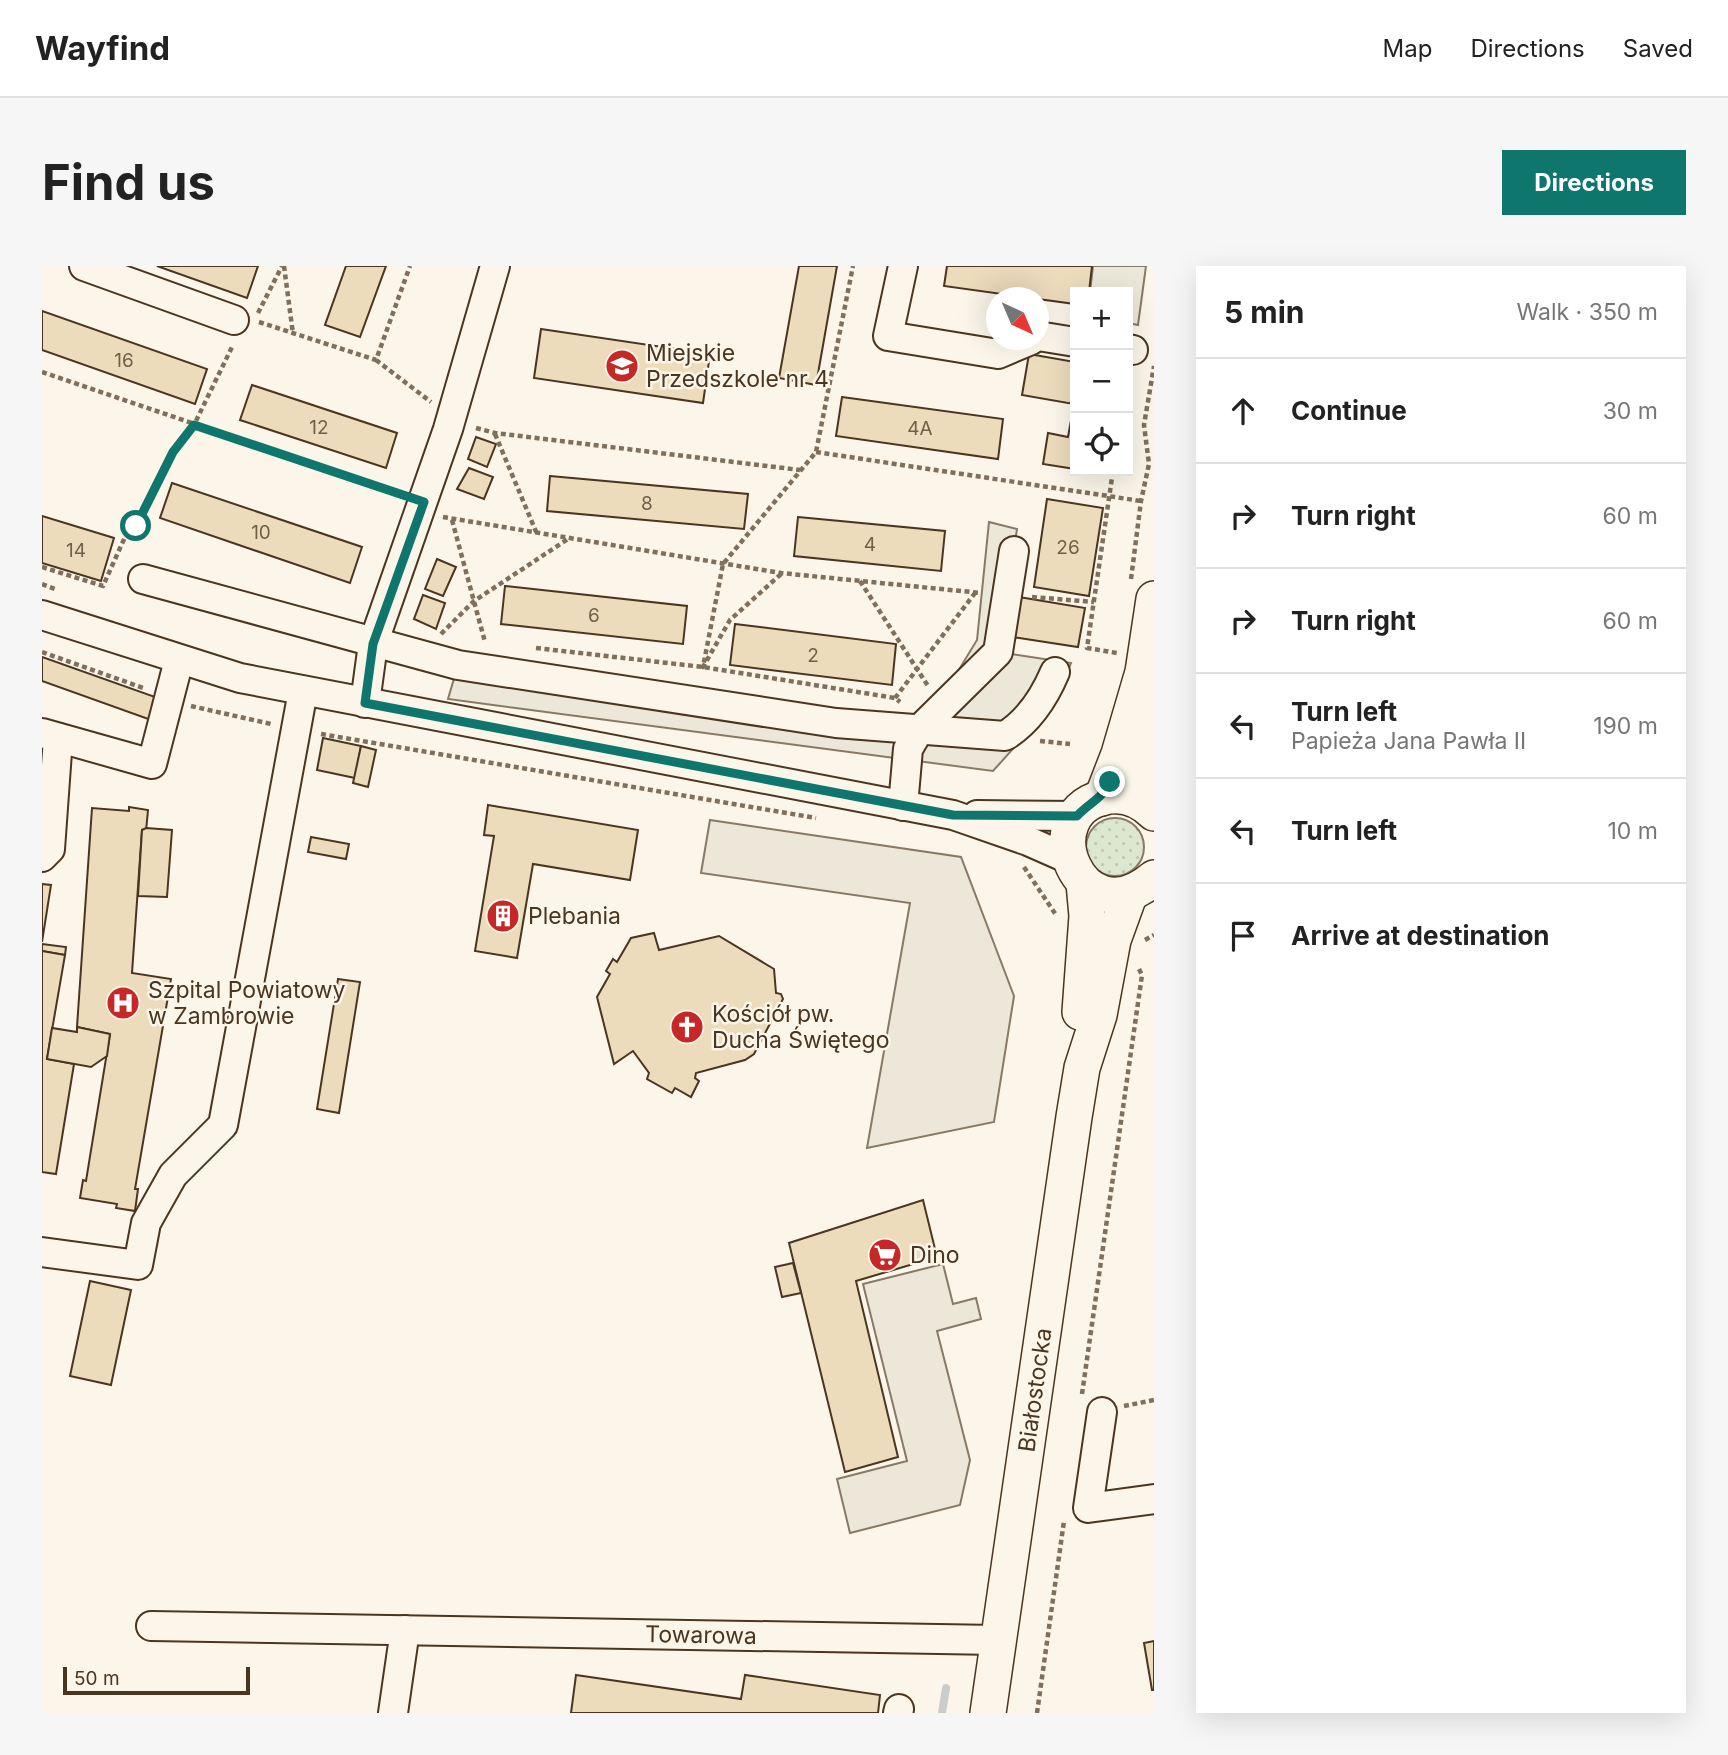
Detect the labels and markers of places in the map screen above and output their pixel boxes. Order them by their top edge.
place label: Miejskie Przedszkole nr 4 [646,339,829,393]
school or university icon: Miejskie Przedszkole nr 4 [603,347,641,385]
building icon: Plebania [484,897,522,935]
place label: Plebania [528,902,621,930]
place label: Szpital Powiatowy w Zambrowie [148,976,345,1030]
hospital icon: Szpital Powiatowy w Zambrowie [104,984,142,1022]
place label: Kościół pw. Ducha Świętego [712,1000,890,1054]
church icon: Kościół pw. Ducha Świętego [668,1008,706,1046]
supermarket icon: Dino [866,1236,904,1274]
place label: Dino [910,1241,960,1269]

